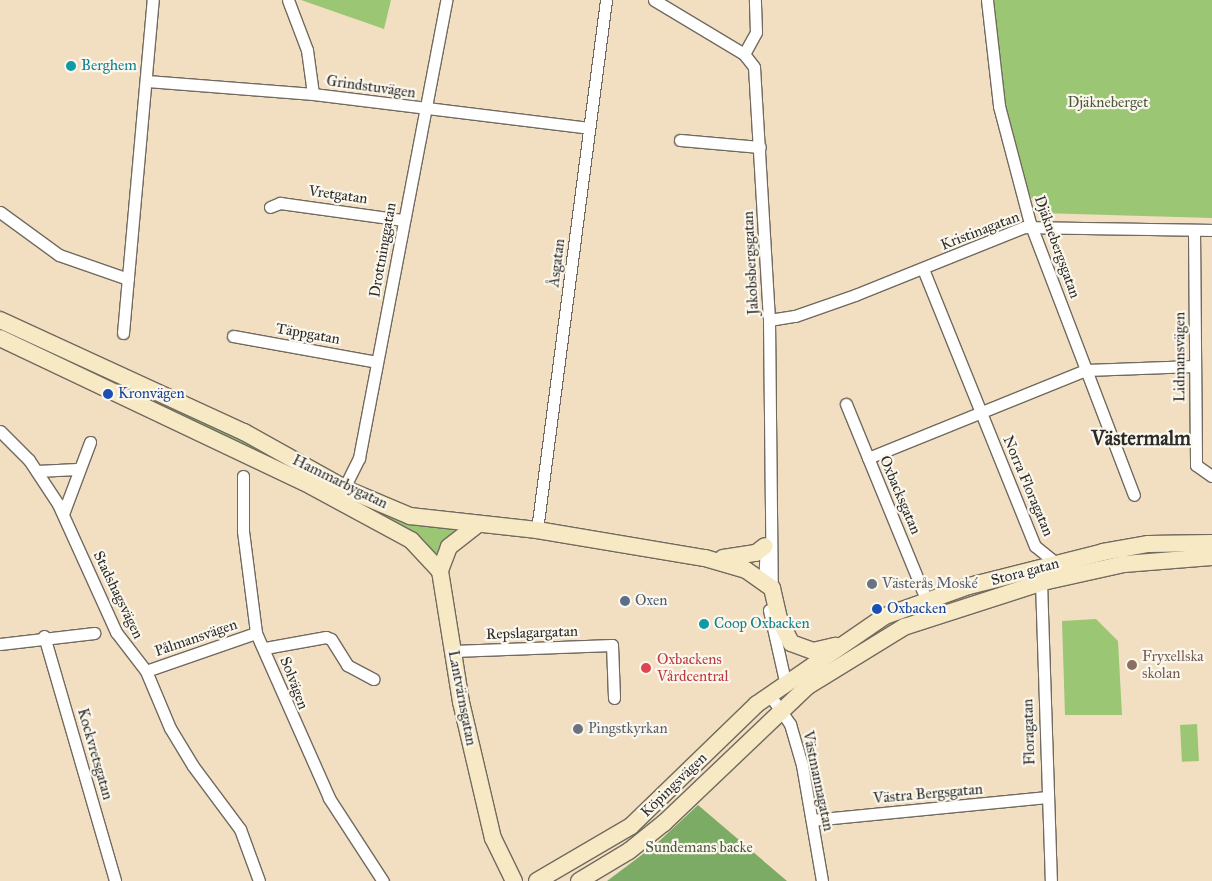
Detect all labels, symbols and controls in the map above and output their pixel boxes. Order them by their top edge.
place label: Berghem [81,57,137,75]
marker: Berghem [65,60,77,72]
street label: Grindstuvägen [325,72,417,102]
park label: Djäkneberget [1068,94,1148,112]
street label: Vretgatan [307,182,369,208]
street label: Djäknebergsgatan [1030,193,1084,301]
street label: Drottninggatan [366,201,400,299]
street label: Kristinagatan [938,208,1022,254]
street label: Jakobsbergsgatan [739,211,763,315]
street label: Åsgatan [545,238,569,288]
street label: Lidmansvägen [1171,312,1189,402]
street label: Täppgatan [275,320,341,348]
place label: Kronvägen [118,385,185,403]
marker: Kronvägen [102,388,114,400]
district label: Västermalm [1091,426,1191,450]
street label: Norra Floragatan [999,433,1057,539]
street label: Hammarbygatan [289,451,391,513]
street label: Oxbacksgatan [875,453,925,537]
street label: Stadshagsvägen [89,548,147,642]
street label: Stora gatan [989,554,1061,590]
place label: Västerås Moské [882,575,978,593]
marker: Västerås Moské [866,578,878,590]
place label: Oxen [635,592,667,610]
marker: Oxen [619,595,631,607]
place label: Oxbacken [887,600,946,618]
marker: Oxbacken [871,603,883,615]
street label: Pålmansvägen [152,615,240,661]
place label: Coop Oxbacken [714,615,810,633]
marker: Coop Oxbacken [698,618,710,630]
street label: Repslagargatan [486,622,578,644]
place label: Fryxellska skolan [1142,647,1204,682]
street label: Lantvärnsgatan [444,649,480,747]
place label: Oxbackens Vårdcentral [657,650,728,685]
street label: Solvägen [276,654,312,712]
marker: Fryxellska skolan [1126,659,1138,671]
marker: Oxbackens Vårdcentral [639,661,653,675]
street label: Floragatan [1019,698,1039,766]
street label: Kockvretsgatan [73,706,117,802]
place label: Pingstkyrkan [588,720,668,738]
marker: Pingstkyrkan [572,723,584,735]
street label: Västmannagatan [799,729,837,833]
street label: Köpingsvägen [637,749,711,821]
street label: Västra Bergsgatan [872,780,984,808]
park label: Sundemans backe [645,839,753,857]

